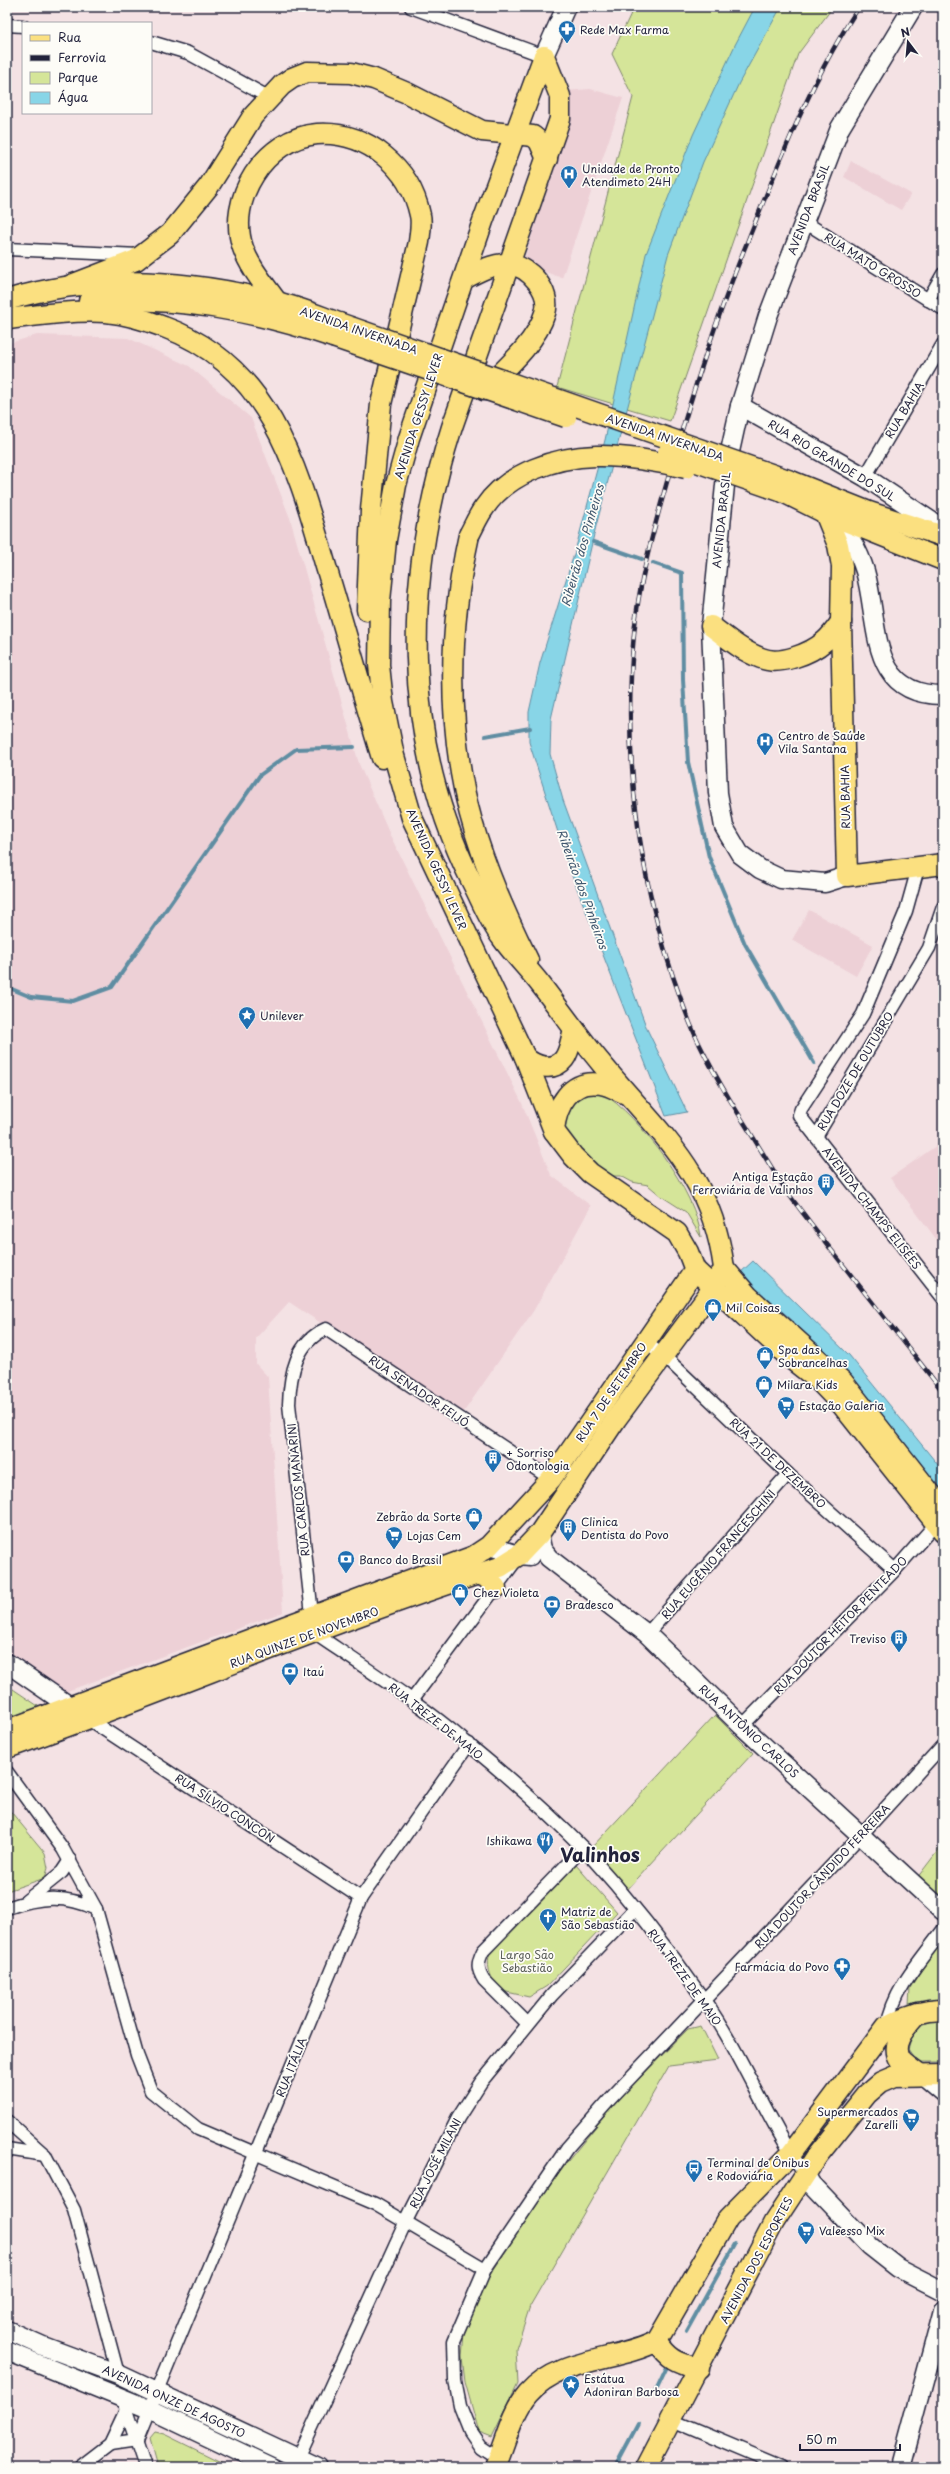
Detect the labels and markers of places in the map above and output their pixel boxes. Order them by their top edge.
pharmacy icon: Rede Max Farma [557,19,577,44]
place label: Rede Max Farma [580,21,669,38]
place label: Unidade de Pronto Atendimeto 24H [582,160,680,190]
hospital icon: Unidade de Pronto Atendimeto 24H [559,164,579,189]
place label: Centro de Saúde Vila Santana [778,727,866,757]
hospital icon: Centro de Saúde Vila Santana [755,731,775,756]
place icon: Unilever [237,1005,257,1030]
place label: Unilever [260,1007,303,1024]
place label: Antiga Estação Ferroviária de Valinhos [692,1168,813,1198]
building icon: Antiga Estação Ferroviária de Valinhos [816,1172,836,1197]
shop icon: Mil Coisas [703,1297,723,1322]
place label: Mil Coisas [726,1299,780,1316]
place label: Spa das Sobrancelhas [778,1341,848,1371]
shop icon: Spa das Sobrancelhas [755,1345,775,1370]
shop icon: Milara Kids [754,1374,774,1399]
place label: Milara Kids [777,1376,838,1393]
supermarket icon: Estação Galeria [776,1395,796,1420]
place label: Estação Galeria [799,1397,884,1414]
place label: + Sorriso Odontologia [506,1444,570,1474]
building icon: + Sorriso Odontologia [483,1448,503,1473]
shop icon: Zebrão da Sorte [464,1506,484,1531]
place label: Zebrão da Sorte [376,1508,461,1525]
place label: Clinica Dentista do Povo [581,1513,669,1543]
building icon: Clinica Dentista do Povo [558,1517,578,1542]
supermarket icon: Lojas Cem [384,1525,404,1550]
place label: Lojas Cem [407,1527,461,1544]
bank icon: Banco do Brasil [336,1549,356,1574]
place label: Banco do Brasil [359,1551,442,1568]
shop icon: Chez Violeta [450,1582,470,1607]
place label: Chez Violeta [473,1584,539,1601]
bank icon: Bradesco [542,1594,562,1619]
place label: Bradesco [565,1596,614,1613]
building icon: Treviso [889,1628,909,1653]
place label: Treviso [849,1630,886,1647]
bank icon: Itaú [280,1661,300,1686]
place label: Itaú [303,1663,324,1680]
restaurant icon: Ishikawa [535,1830,555,1855]
place label: Ishikawa [486,1832,532,1849]
place label: Matriz de São Sebastião [561,1903,634,1933]
church icon: Matriz de São Sebastião [538,1907,558,1932]
pharmacy icon: Farmácia do Povo [832,1956,852,1981]
place label: Farmácia do Povo [734,1958,829,1975]
place label: Supermercados Zarelli [817,2103,898,2133]
supermarket icon: Supermercados Zarelli [901,2107,921,2132]
place label: Terminal de Ônibus e Rodoviária [707,2154,809,2184]
bus stop icon: Terminal de Ônibus e Rodoviária [684,2158,704,2183]
supermarket icon: Valeesso Mix [796,2220,816,2245]
place label: Valeesso Mix [819,2222,885,2239]
place label: Estátua Adoniran Barbosa [584,2370,679,2400]
place icon: Estátua Adoniran Barbosa [561,2374,581,2399]

